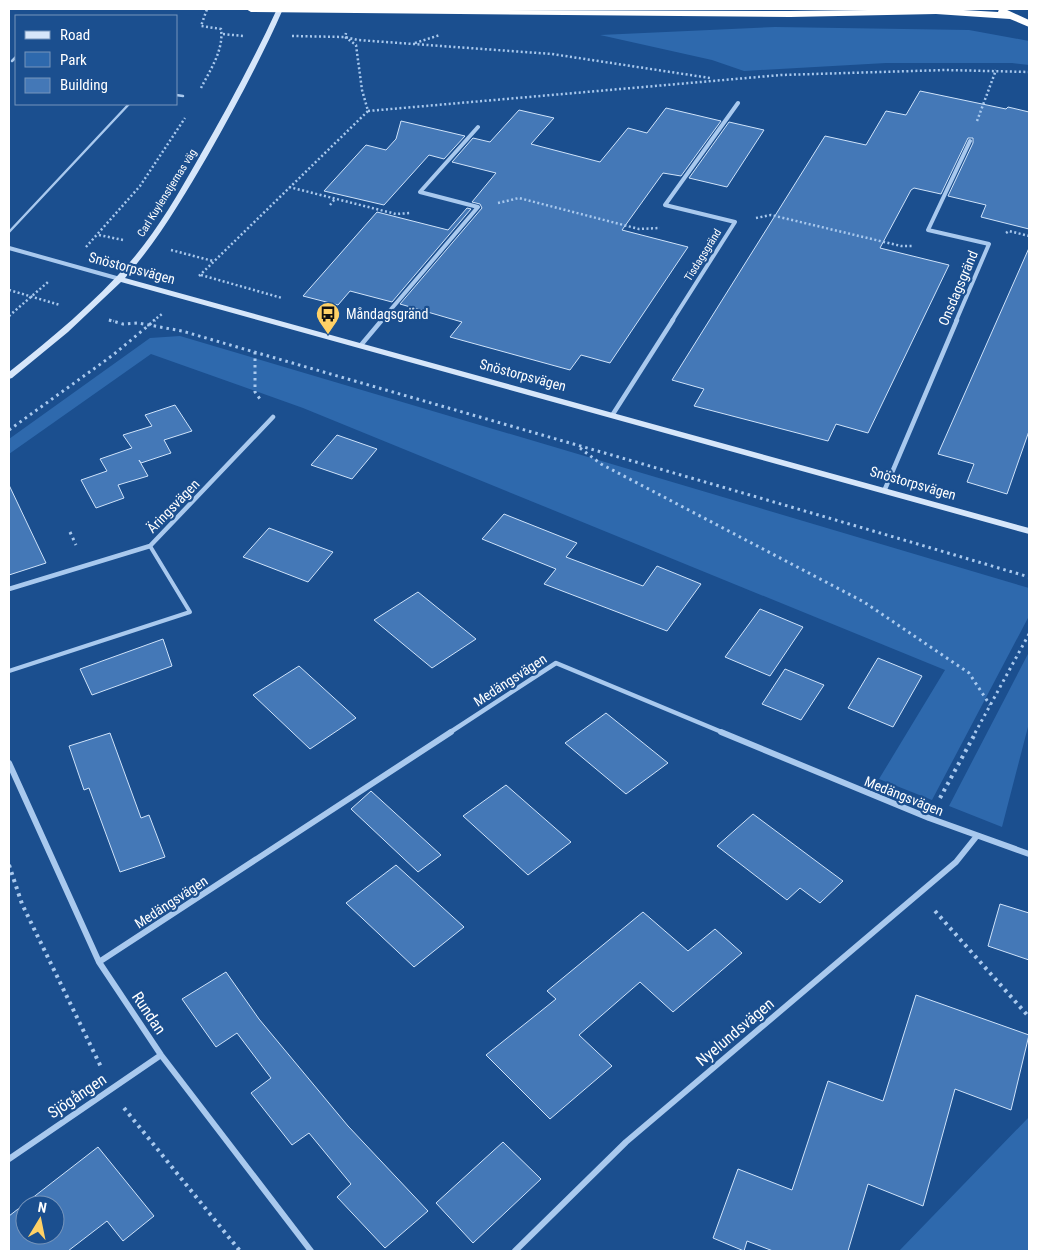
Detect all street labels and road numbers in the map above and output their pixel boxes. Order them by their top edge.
street label: Carl Kuylenstjernas väg [135,147,199,239]
street label: Tisdagsgränd [682,227,724,283]
street label: Onsdagsgränd [935,248,981,328]
street label: Snöstorpsvägen [87,249,177,287]
street label: Snöstorpsvägen [478,356,568,394]
street label: Snöstorpsvägen [868,463,958,503]
street label: Äringsvägen [143,476,203,536]
street label: Medängsvägen [471,650,549,710]
street label: Medängsvägen [862,773,946,819]
street label: Medängsvägen [132,872,210,932]
street label: Rundan [128,988,170,1038]
street label: Nyelundsvägen [692,994,778,1070]
street label: Sjögången [44,1070,110,1122]

